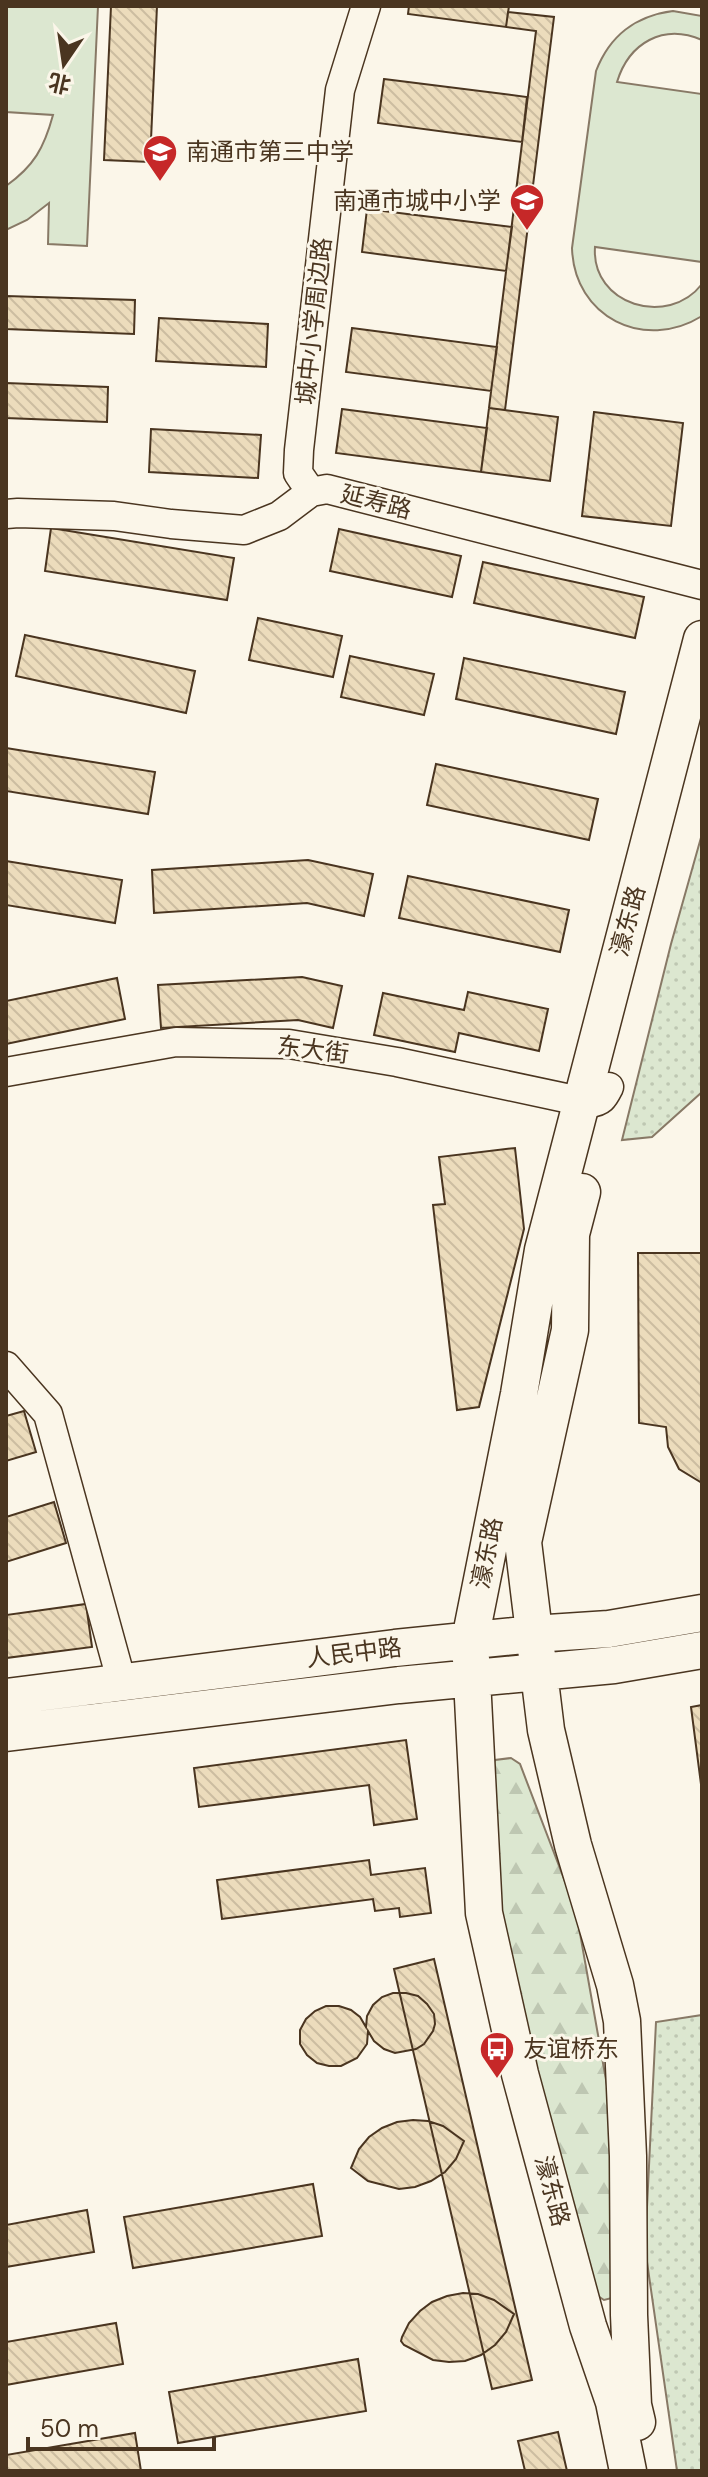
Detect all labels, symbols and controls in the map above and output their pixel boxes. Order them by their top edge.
north arrow [24,24,104,104]
text: 北 [46,66,74,100]
school or university icon: 南通市第三中学 [141,133,179,183]
place label: 南通市第三中学 [186,136,354,167]
school or university icon: 南通市城中小学 [508,182,546,232]
place label: 南通市城中小学 [333,185,501,216]
street label: 城中小学周边路 [289,236,338,406]
street label: 延寿路 [337,478,415,525]
street label: 濠东路 [603,882,652,960]
street label: 东大街 [275,1030,351,1069]
street label: 濠东路 [464,1515,509,1591]
street label: 人民中路 [304,1631,403,1674]
bus stop icon: 友谊桥东 [478,2030,516,2080]
place label: 友谊桥东 [523,2033,619,2064]
street label: 濠东路 [528,2152,577,2230]
scale bar [28,2401,214,2451]
text: 50 m [40,2413,99,2444]

